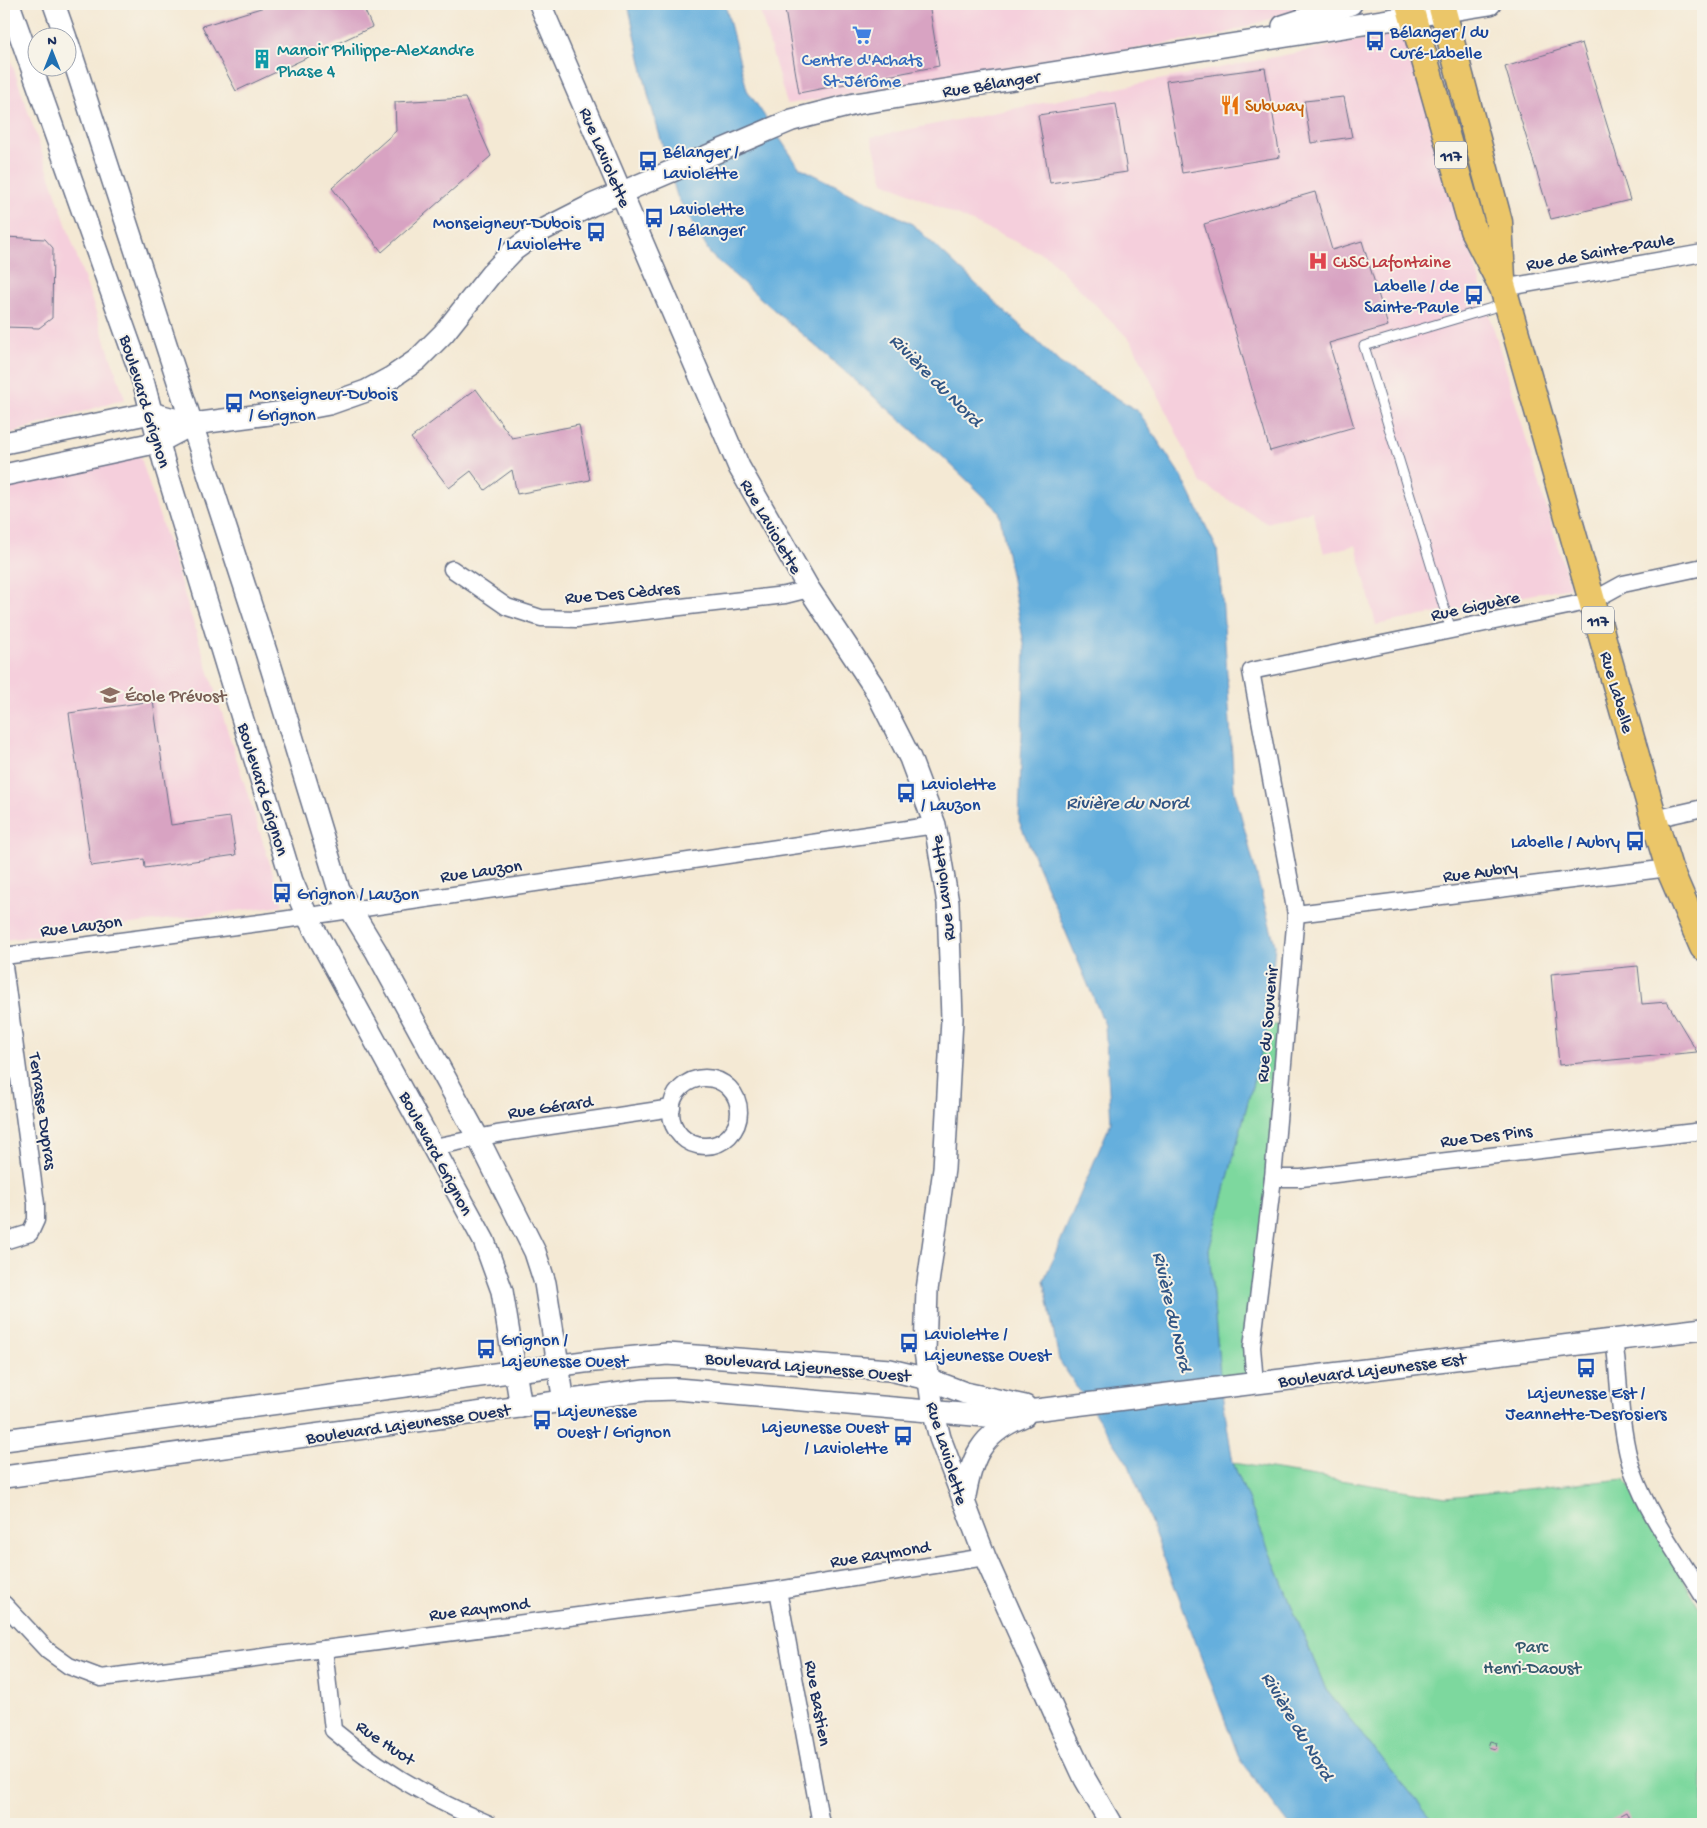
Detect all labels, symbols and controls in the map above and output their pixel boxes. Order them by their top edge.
place label: Bélanger / du Curé-Labelle [1389,23,1489,65]
supermarket icon: Centre d'Achats St-Jérôme [851,24,873,46]
north arrow [28,28,78,78]
bus stop icon: Bélanger / du Curé-Labelle [1364,30,1386,52]
text: N [47,33,57,50]
place label: Manoir Philippe-Alexandre Phase 4 [276,41,475,83]
building icon: Manoir Philippe-Alexandre Phase 4 [251,48,273,70]
place label: Centre d'Achats St-Jérôme [802,51,924,93]
street label: Rue Bélanger [941,67,1043,104]
restaurant icon: Subway [1219,94,1241,116]
place label: Subway [1245,97,1304,118]
street label: Rue Laviolette [573,105,634,212]
road number: 117 [1435,142,1467,168]
place label: Bélanger / Laviolette [662,143,739,185]
bus stop icon: Bélanger / Laviolette [637,150,659,172]
place label: Laviolette / Bélanger [669,200,746,242]
bus stop icon: Laviolette / Bélanger [643,207,665,229]
place label: Monseigneur-Dubois / Laviolette [433,214,582,256]
bus stop icon: Monseigneur-Dubois / Laviolette [585,221,607,243]
street label: Rue de Sainte-Paule [1525,230,1677,277]
hospital icon: CLSC Lafontaine [1307,250,1329,272]
place label: CLSC Lafontaine [1333,253,1452,274]
place label: Labelle / de Sainte-Paule [1364,277,1460,319]
bus stop icon: Labelle / de Sainte-Paule [1463,284,1485,306]
water label: Rivière du Nord [883,330,987,434]
street label: Boulevard Grignon [113,332,174,471]
place label: Monseigneur-Dubois / Grignon [249,385,399,427]
bus stop icon: Monseigneur-Dubois / Grignon [223,392,245,414]
street label: Rue Laviolette [734,476,806,579]
street label: Rue Des Cèdres [564,579,682,610]
street label: Rue Giguère [1429,588,1523,627]
road number: 117 [1582,606,1614,634]
street label: Rue Labelle [1594,649,1637,737]
school or university icon: École Prévost [99,684,121,706]
place label: École Prévost [125,687,228,708]
street label: Boulevard Grignon [231,720,292,859]
place label: Laviolette / Lauzon [921,775,997,817]
bus stop icon: Laviolette / Lauzon [895,782,917,804]
water label: Rivière du Nord [1066,793,1190,816]
bus stop icon: Labelle / Aubry [1624,830,1646,852]
street label: Rue Laviolette [927,833,961,942]
place label: Labelle / Aubry [1511,833,1620,854]
street label: Rue Lauzon [439,856,524,889]
street label: Rue Aubry [1442,858,1519,888]
bus stop icon: Grignon / Lauzon [271,882,293,904]
place label: Grignon / Lauzon [297,885,419,906]
street label: Rue Lauzon [39,912,124,943]
street label: Rue du Souvenir [1253,963,1284,1083]
street label: Terrasse Dupras [23,1051,60,1172]
street label: Boulevard Grignon [393,1088,477,1220]
street label: Rue Gérard [507,1092,596,1125]
street label: Rue Des Pins [1439,1121,1535,1154]
water label: Rivière du Nord [1146,1250,1196,1376]
place label: Laviolette / Lajeunesse Ouest [924,1325,1052,1367]
place label: Grignon / Lajeunesse Ouest [501,1331,629,1373]
bus stop icon: Laviolette / Lajeunesse Ouest [898,1332,920,1354]
bus stop icon: Grignon / Lajeunesse Ouest [475,1338,497,1360]
street label: Boulevard Lajeunesse Ouest [703,1349,913,1388]
street label: Boulevard Lajeunesse Est [1276,1349,1469,1394]
bus stop icon: Lajeunesse Est / Jeannette-Desrosiers [1575,1357,1597,1379]
place label: Lajeunesse Est / Jeannette-Desrosiers [1505,1384,1668,1426]
street label: Rue Laviolette [920,1400,971,1508]
street label: Boulevard Lajeunesse Ouest [304,1401,513,1450]
place label: Lajeunesse Ouest / Grignon [557,1402,671,1444]
bus stop icon: Lajeunesse Ouest / Grignon [531,1409,553,1431]
place label: Lajeunesse Ouest / Laviolette [761,1418,890,1460]
bus stop icon: Lajeunesse Ouest / Laviolette [892,1425,914,1447]
street label: Rue Raymond [829,1537,933,1574]
street label: Rue Raymond [428,1594,532,1627]
park label: Parc Henri-Daoust [1483,1638,1582,1680]
street label: Rue Bastien [799,1659,834,1748]
water label: Rivière du Nord [1255,1669,1338,1787]
street label: Rue Huot [351,1717,420,1772]

